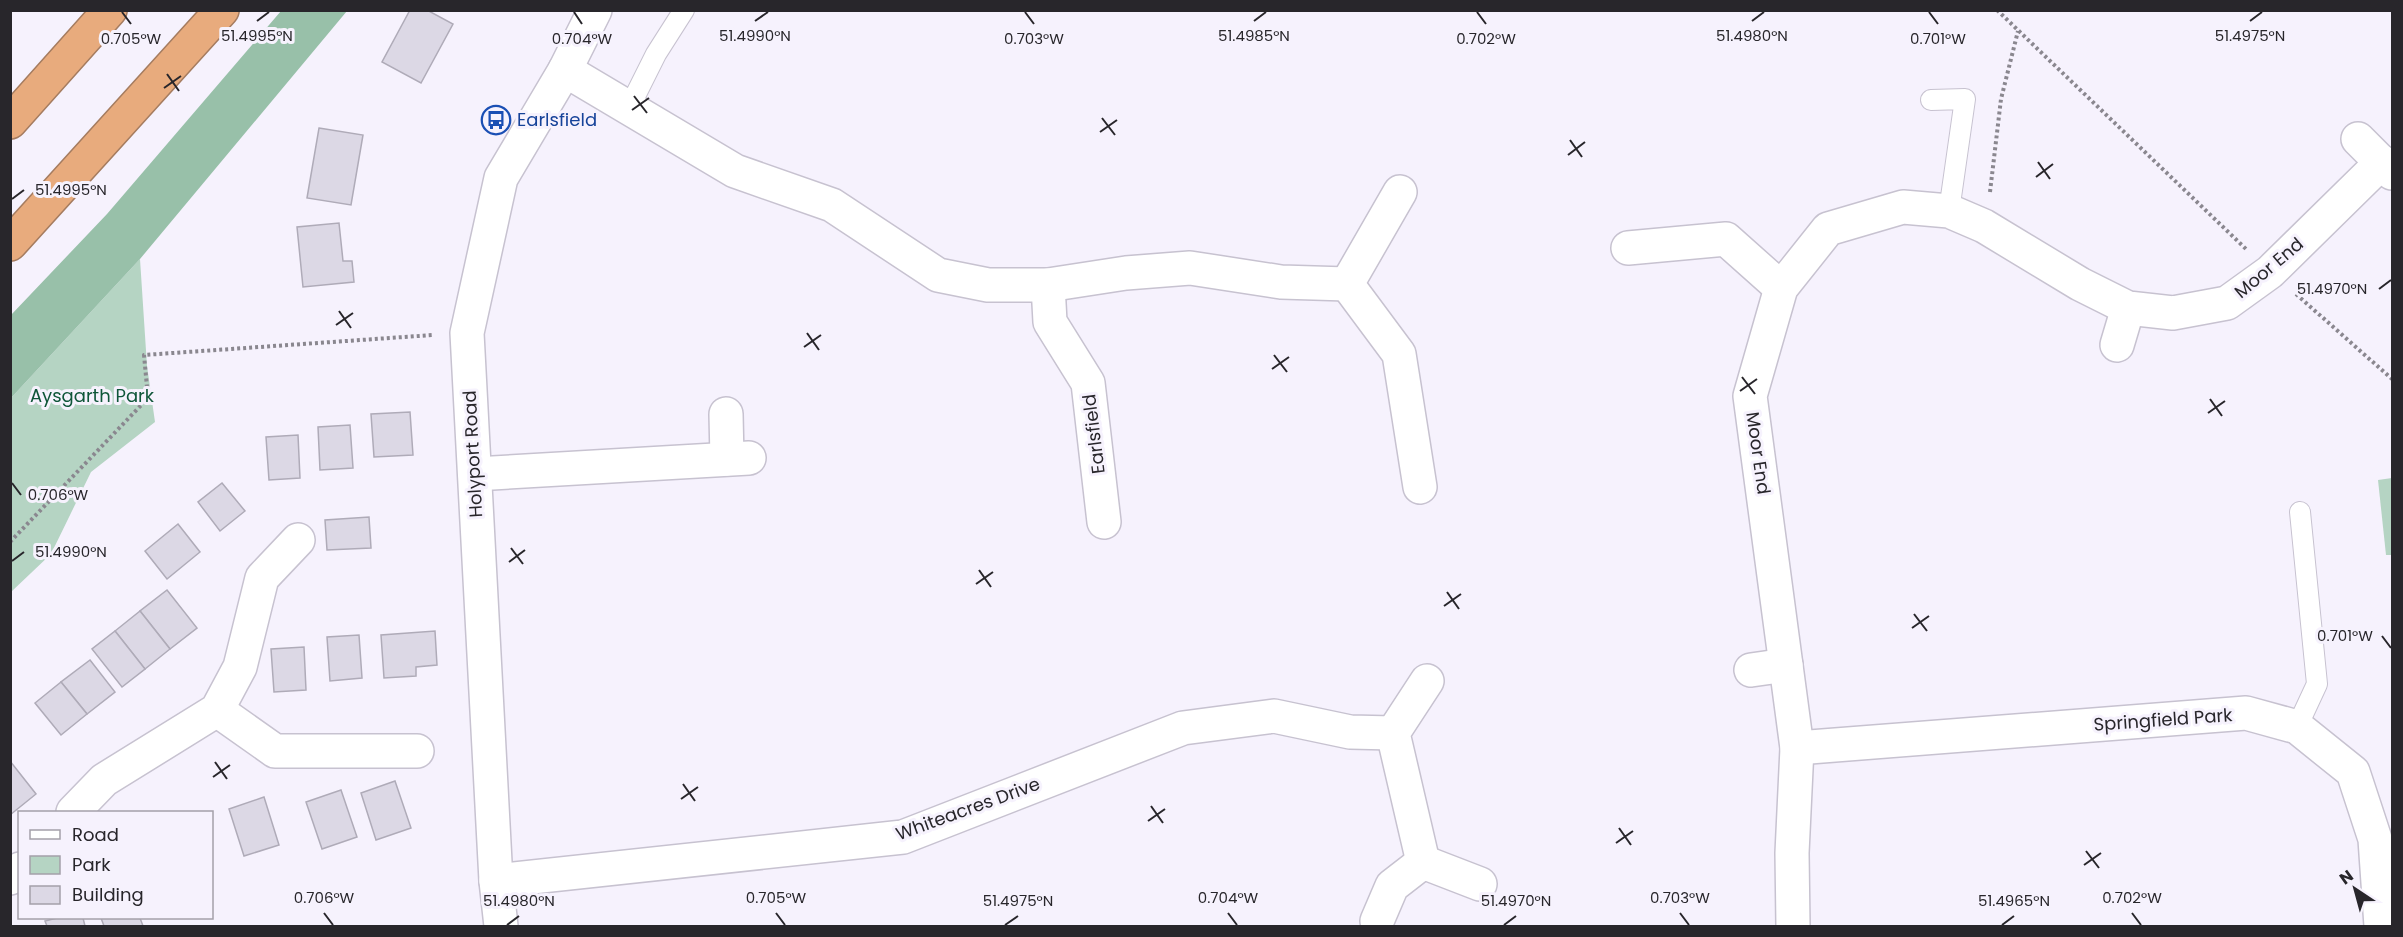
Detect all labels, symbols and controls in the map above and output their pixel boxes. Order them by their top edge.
text: 51.4995°N [221,25,293,46]
text: 51.4990°N [719,25,791,46]
text: 51.4985°N [1218,25,1290,46]
text: 51.4980°N [1716,25,1788,46]
text: 51.4975°N [2215,25,2285,46]
text: 0.705°W [101,28,162,49]
text: 0.704°W [552,28,613,49]
text: 0.703°W [1004,28,1064,49]
text: 0.702°W [1456,28,1516,49]
text: 0.701°W [1910,28,1966,49]
bus stop icon: Earlsfield [480,104,512,136]
place label: Earlsfield [517,107,597,132]
text: 51.4995°N [35,179,107,200]
street label: Moor End [2229,231,2308,304]
text: 51.4970°N [2297,278,2367,299]
park label: Aysgarth Park [30,383,155,408]
street label: Holyport Road [457,390,488,518]
street label: Earlsfield [1076,393,1111,475]
street label: Moor End [1740,410,1777,496]
text: 0.706°W [28,484,89,505]
text: 51.4990°N [35,541,107,562]
text: 0.701°W [2317,625,2373,646]
street label: Springfield Park [2093,702,2234,737]
street label: Whiteacres Drive [892,771,1043,846]
legend [18,811,213,919]
text: Road [72,822,119,847]
text: Park [72,852,111,877]
north arrow [2325,859,2385,919]
text: N [2335,864,2358,890]
text: Building [72,882,144,907]
text: 0.706°W [294,887,355,908]
text: 0.705°W [746,887,807,908]
text: 0.704°W [1198,887,1259,908]
text: 0.703°W [1650,887,1710,908]
text: 0.702°W [2102,887,2162,908]
text: 51.4980°N [483,890,555,911]
text: 51.4975°N [983,890,1053,911]
text: 51.4970°N [1481,890,1551,911]
text: 51.4965°N [1978,890,2050,911]

